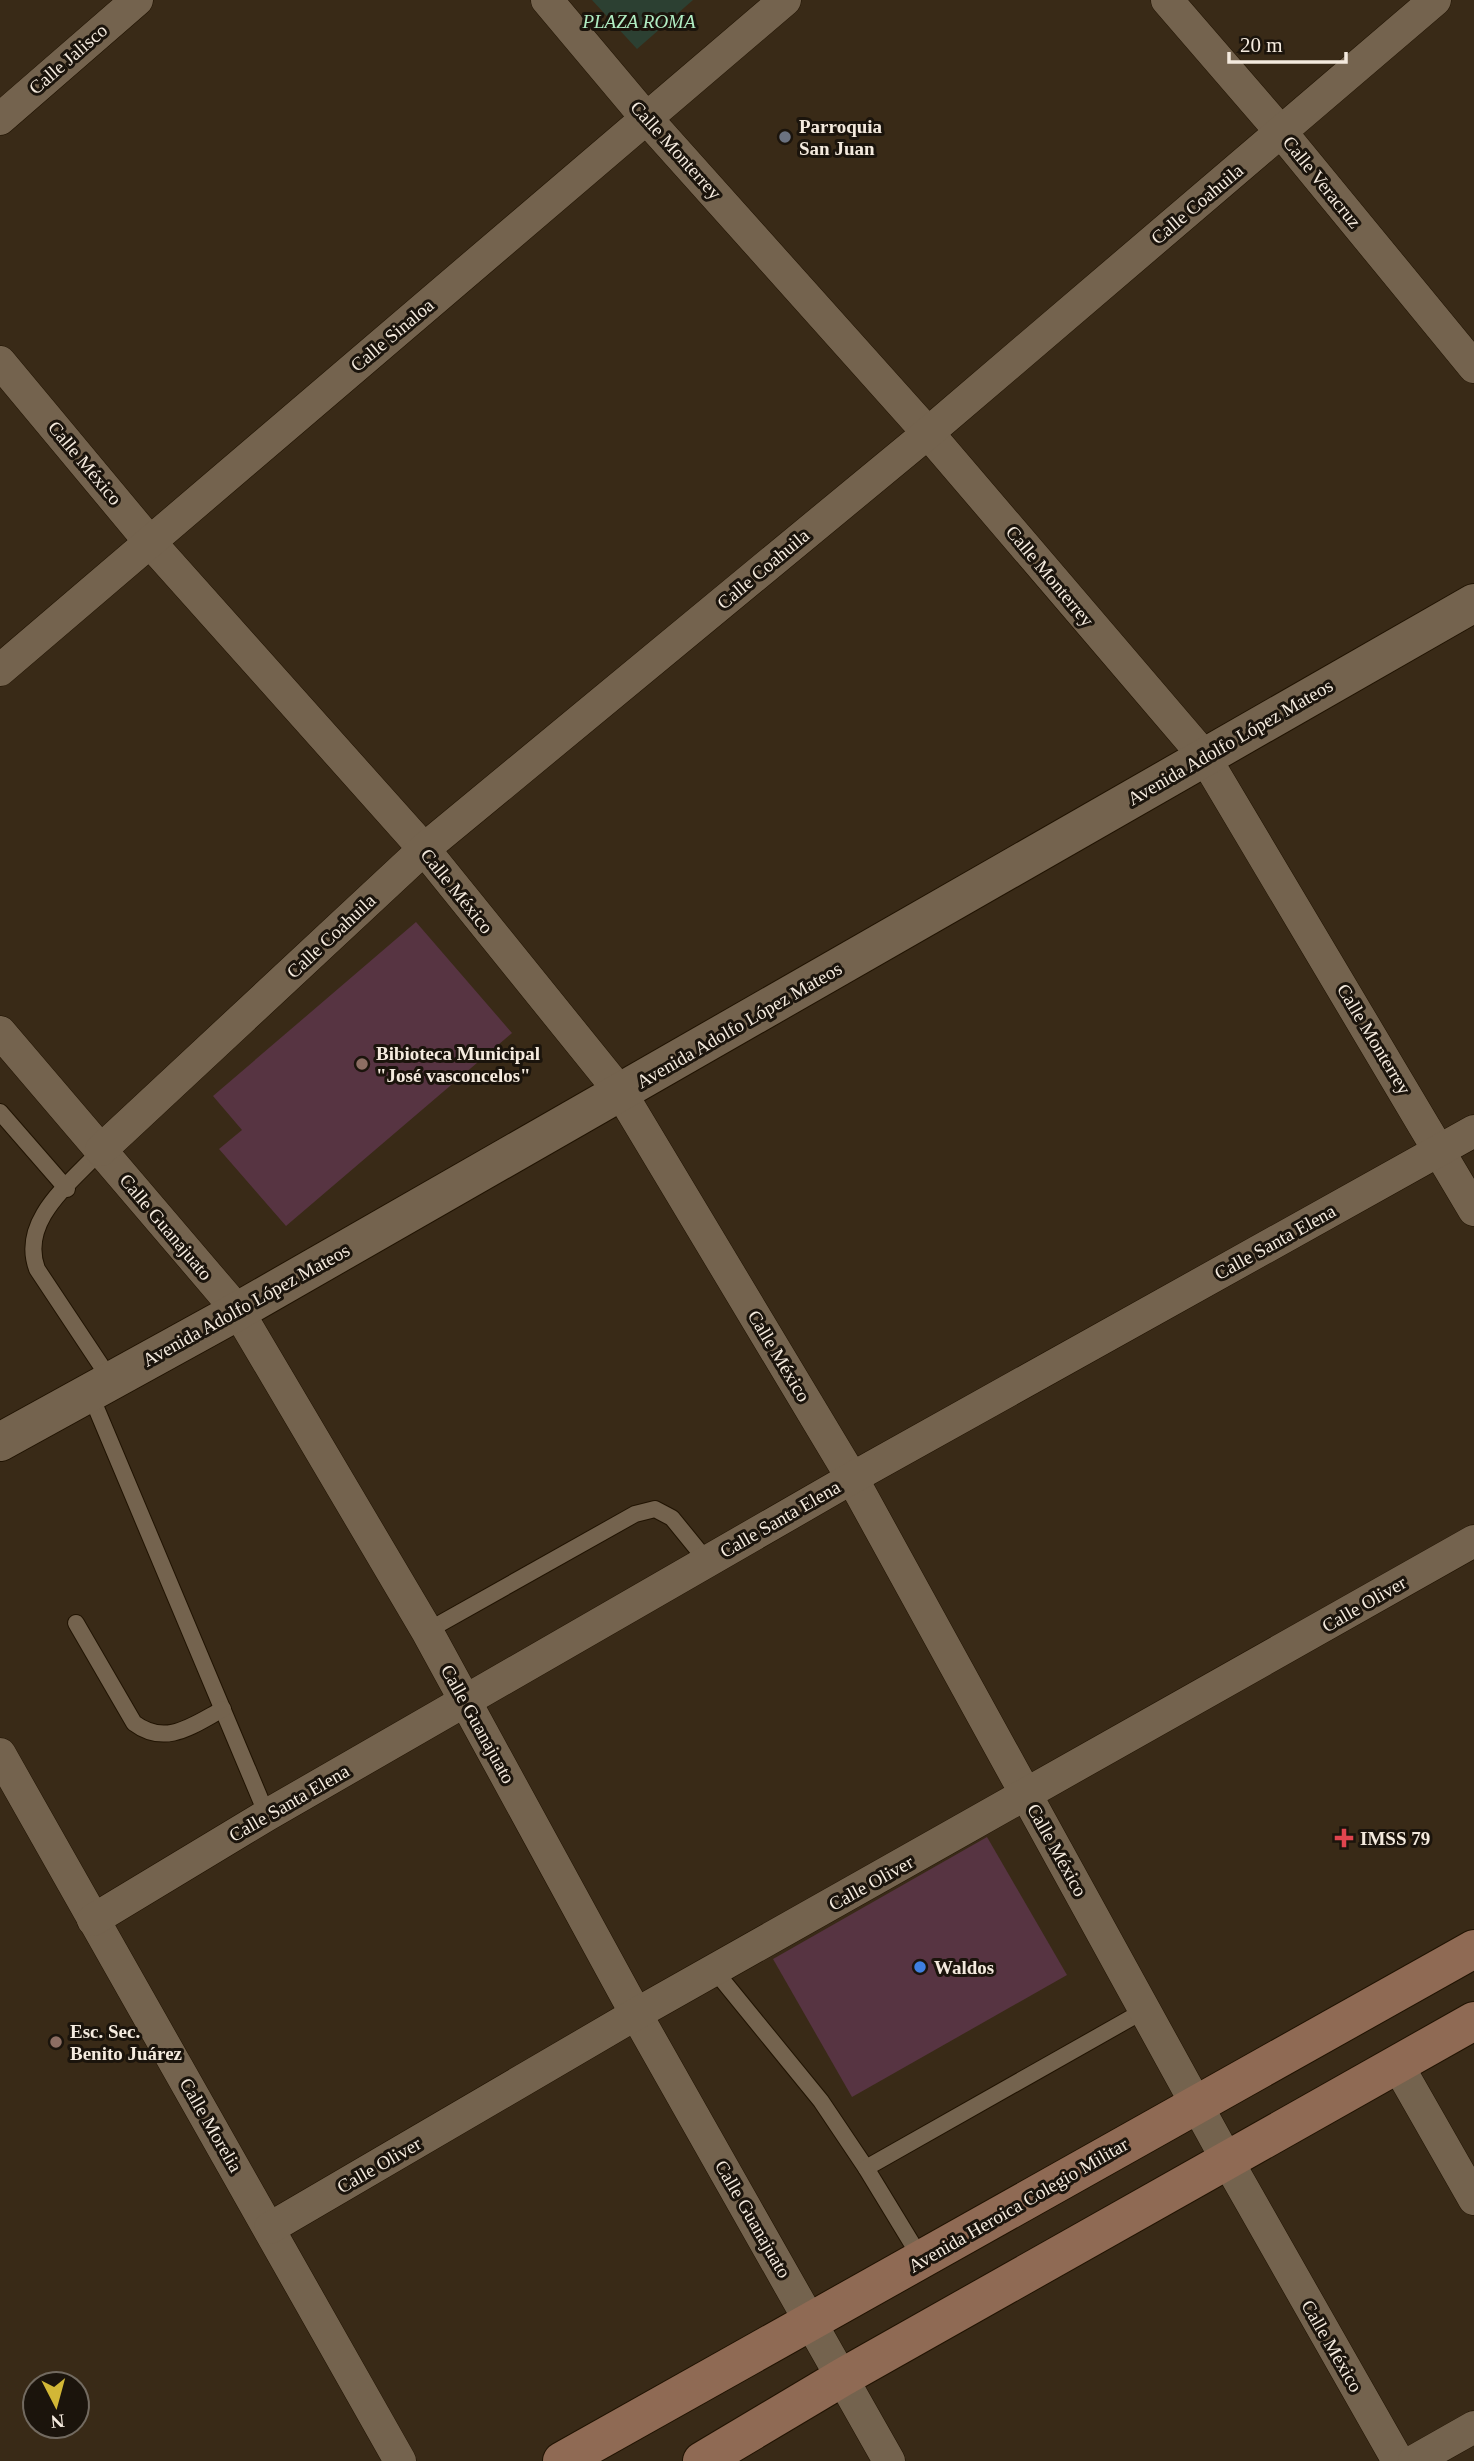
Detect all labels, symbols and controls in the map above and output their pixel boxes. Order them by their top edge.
park label: PLAZA ROMA [581,11,696,32]
street label: Calle Jalisco [25,19,111,99]
scale bar [1229,21,1346,65]
text: 20 m [1240,33,1283,57]
street label: Calle Monterrey [626,97,726,204]
place label: Parroquia San Juan [799,116,883,159]
marker: Parroquia San Juan [777,129,793,145]
street label: Calle Veracruz [1279,132,1365,232]
street label: Calle Coahuila [1147,159,1248,249]
street label: Calle Sinaloa [346,294,438,376]
street label: Calle México [44,417,126,509]
street label: Calle Monterrey [1002,521,1099,631]
street label: Calle Coahuila [713,524,814,614]
street label: Avenida Adolfo López Mateos [1124,675,1336,809]
street label: Calle México [416,844,498,938]
street label: Calle Coahuila [282,889,380,982]
street label: Avenida Adolfo López Mateos [633,958,845,1092]
street label: Calle Monterrey [1333,980,1415,1098]
place label: Bibioteca Municipal "José vasconcelos" [376,1043,540,1086]
marker: Bibioteca Municipal "José vasconcelos" [354,1056,370,1072]
street label: Calle Guanajuato [115,1170,217,1284]
street label: Calle Santa Elena [1211,1200,1340,1284]
street label: Avenida Adolfo López Mateos [139,1239,353,1371]
street label: Calle México [744,1306,814,1406]
street label: Calle Santa Elena [716,1476,844,1562]
street label: Calle Oliver [1318,1571,1410,1636]
street label: Calle Guanajuato [437,1661,519,1787]
street label: Calle Santa Elena [225,1760,353,1846]
street label: Calle México [1023,1800,1091,1900]
marker: IMSS 79 [1334,1828,1354,1848]
place label: IMSS 79 [1360,1828,1430,1849]
street label: Calle Oliver [825,1851,918,1915]
place label: Waldos [934,1957,994,1978]
marker: Waldos [912,1959,928,1975]
place label: Esc. Sec. Benito Juárez [70,2021,183,2064]
marker: Esc. Sec. Benito Juárez [48,2034,64,2050]
street label: Calle Morelia [176,2074,247,2176]
street label: Calle Oliver [333,2132,425,2197]
street label: Avenida Heroica Colegio Militar [904,2133,1132,2277]
street label: Calle Guanajuato [711,2156,795,2282]
street label: Calle México [1297,2296,1367,2396]
north arrow [21,2370,91,2440]
text: N [50,2410,66,2433]

